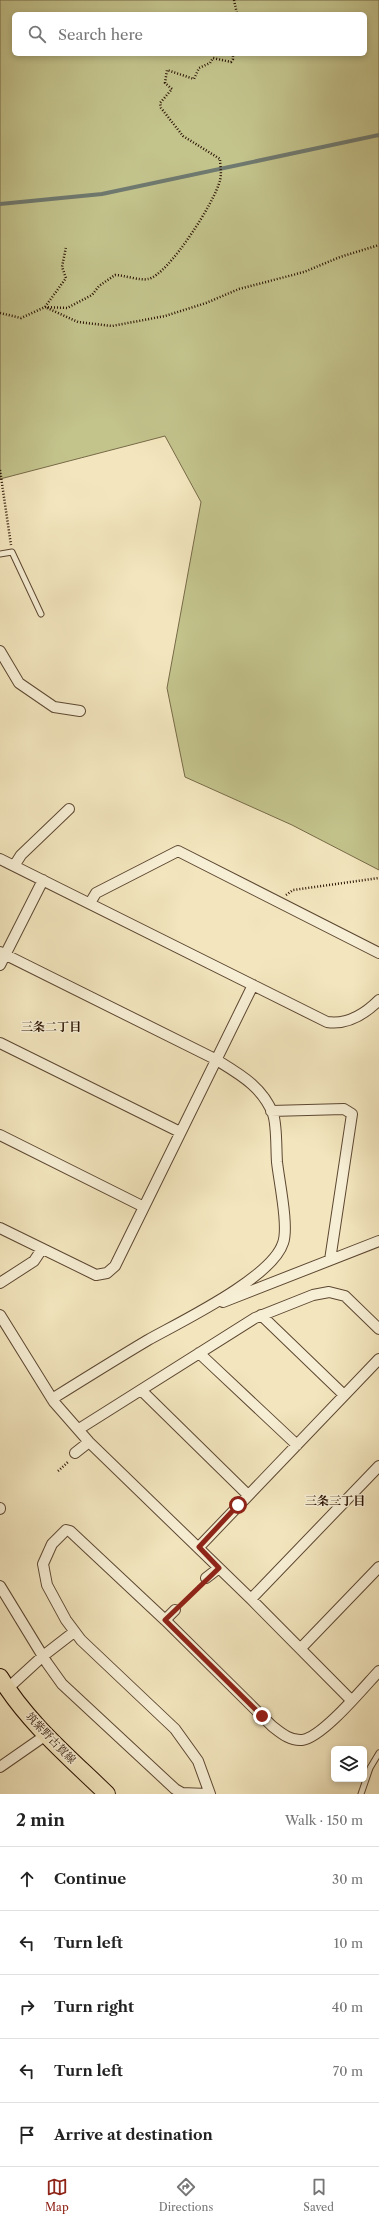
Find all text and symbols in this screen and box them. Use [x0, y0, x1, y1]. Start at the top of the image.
search box [12, 12, 367, 56]
icon: search [26, 23, 48, 45]
text: Search here [58, 25, 143, 44]
district label: 三条二丁目 [21, 1019, 81, 1034]
district label: 三条三丁目 [305, 1493, 365, 1508]
route start [229, 1496, 247, 1514]
route end [253, 1707, 271, 1725]
street label: 筑紫野古賀線 [23, 1709, 79, 1767]
map controls [331, 1746, 367, 1782]
button: layers [331, 1746, 367, 1782]
text: 2 min [16, 1810, 65, 1830]
text: Walk · 150 m [285, 1812, 363, 1828]
icon: ahead [16, 1868, 38, 1890]
text: Continue [54, 1869, 126, 1888]
text: 30 m [332, 1871, 363, 1887]
icon: left [16, 1932, 38, 1954]
text: Turn left [54, 1933, 123, 1952]
text: 10 m [334, 1935, 363, 1951]
icon: right [16, 1996, 38, 2018]
text: Turn right [54, 1997, 134, 2016]
text: 40 m [332, 1999, 363, 2015]
icon: left [16, 2060, 38, 2082]
text: Turn left [54, 2061, 123, 2080]
text: 70 m [333, 2063, 363, 2079]
icon: arrive [16, 2124, 38, 2146]
text: Arrive at destination [54, 2125, 213, 2144]
tab: Map [45, 2176, 69, 2214]
tab: Directions [159, 2176, 213, 2214]
tab: Saved [303, 2176, 334, 2214]

